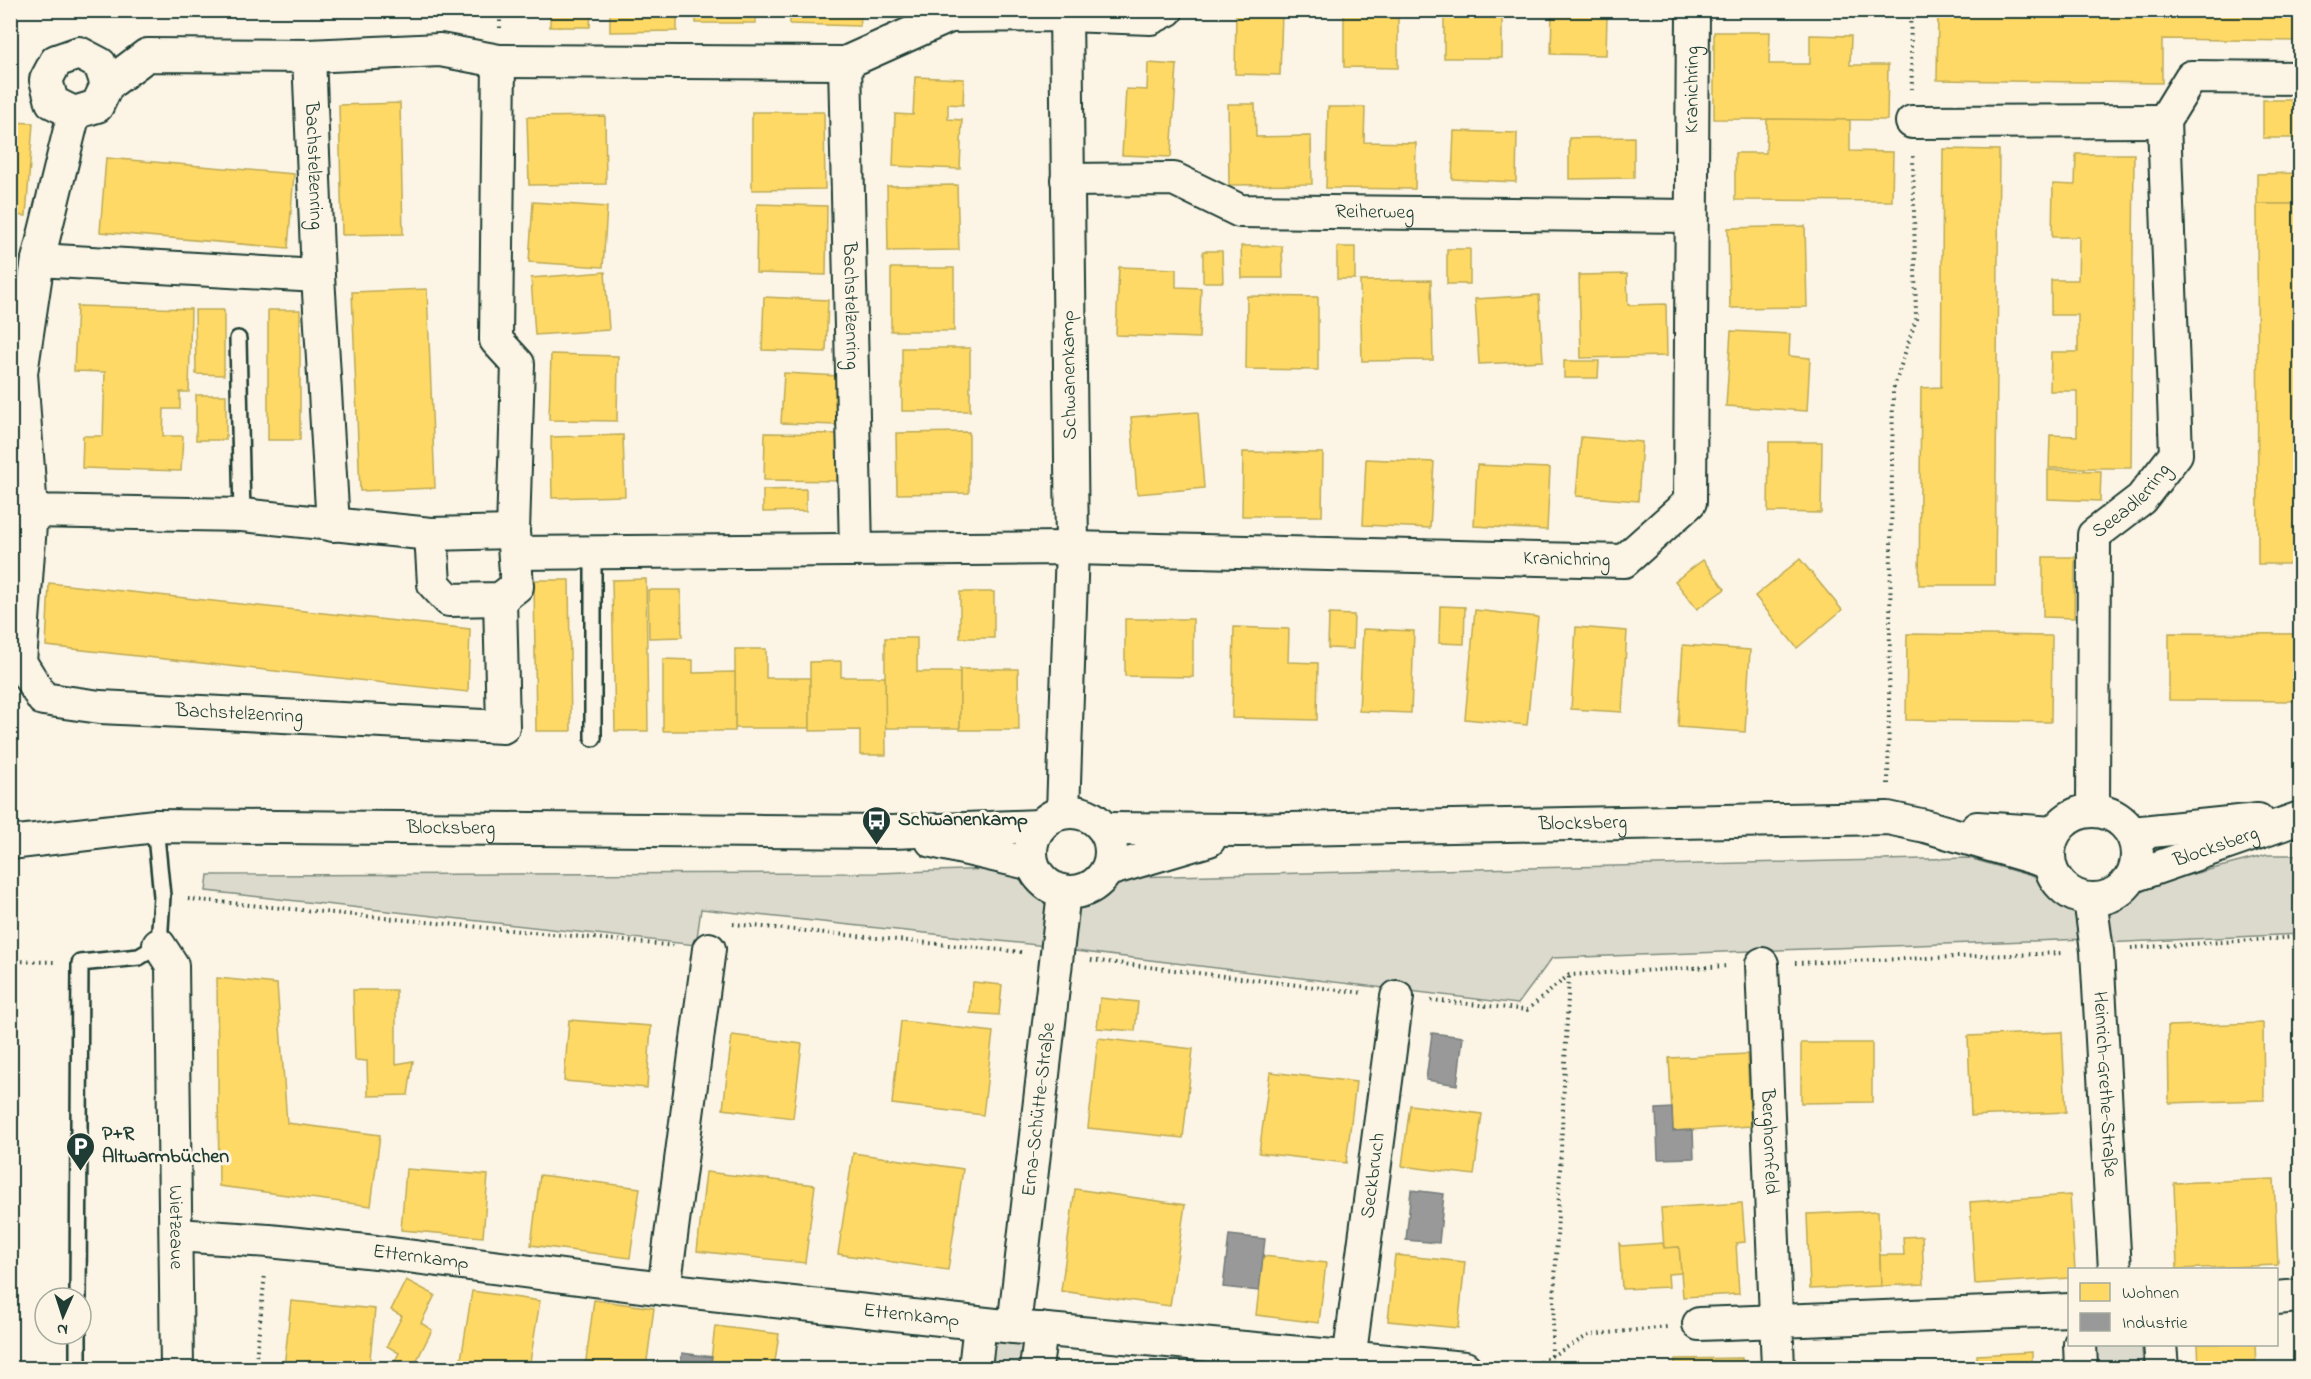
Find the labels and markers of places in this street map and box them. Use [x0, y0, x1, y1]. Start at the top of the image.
bus stop icon: Schwanenkamp [861, 804, 893, 846]
place label: Schwanenkamp [898, 806, 1028, 835]
place label: P+R Altwarmbüchen [102, 1120, 229, 1172]
parking icon: P+R Altwarmbüchen [65, 1130, 97, 1172]

